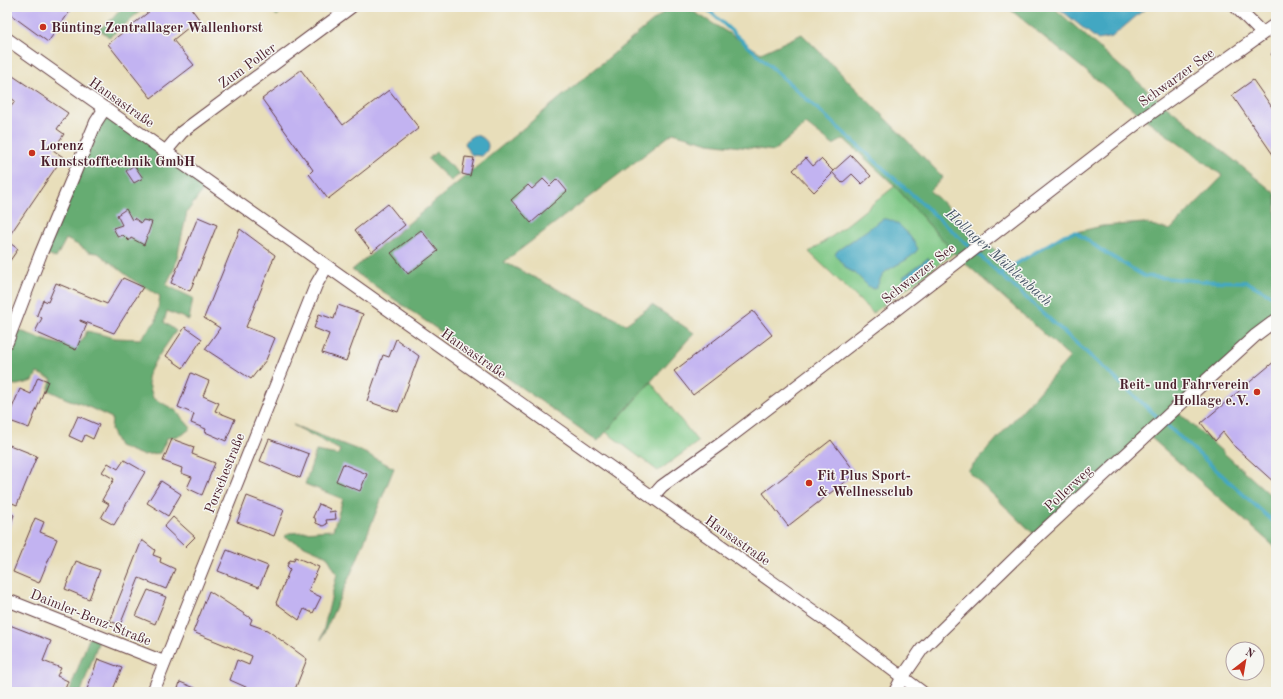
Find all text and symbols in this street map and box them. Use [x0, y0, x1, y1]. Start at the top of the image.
place label: Bünting Zentrallager Wallenhorst [51, 21, 263, 35]
marker: Bünting Zentrallager Wallenhorst [38, 22, 48, 32]
street label: Zum Poller [216, 40, 279, 91]
street label: Schwarzer See [1136, 46, 1217, 110]
street label: Hansastraße [86, 75, 157, 130]
place label: Lorenz Kunststofftechnik GmbH [40, 139, 195, 169]
marker: Lorenz Kunststofftechnik GmbH [27, 148, 37, 158]
water label: Hollager Mühlenbach [941, 206, 1054, 310]
street label: Schwarzer See [879, 241, 958, 307]
street label: Hansastraße [438, 326, 509, 381]
place label: Reit- und Fahrverein Hollage e.V. [1119, 378, 1249, 408]
marker: Reit- und Fahrverein Hollage e.V. [1252, 387, 1262, 397]
street label: Porschestraße [202, 431, 247, 515]
street label: Pollerweg [1042, 463, 1096, 514]
place label: Fit Plus Sport- & Wellnessclub [817, 469, 913, 499]
marker: Fit Plus Sport- & Wellnessclub [804, 478, 814, 488]
street label: Hansastraße [702, 513, 773, 568]
street label: Daimler-Benz-Straße [28, 587, 153, 649]
north arrow [1225, 641, 1265, 681]
text: N [1243, 647, 1256, 661]

